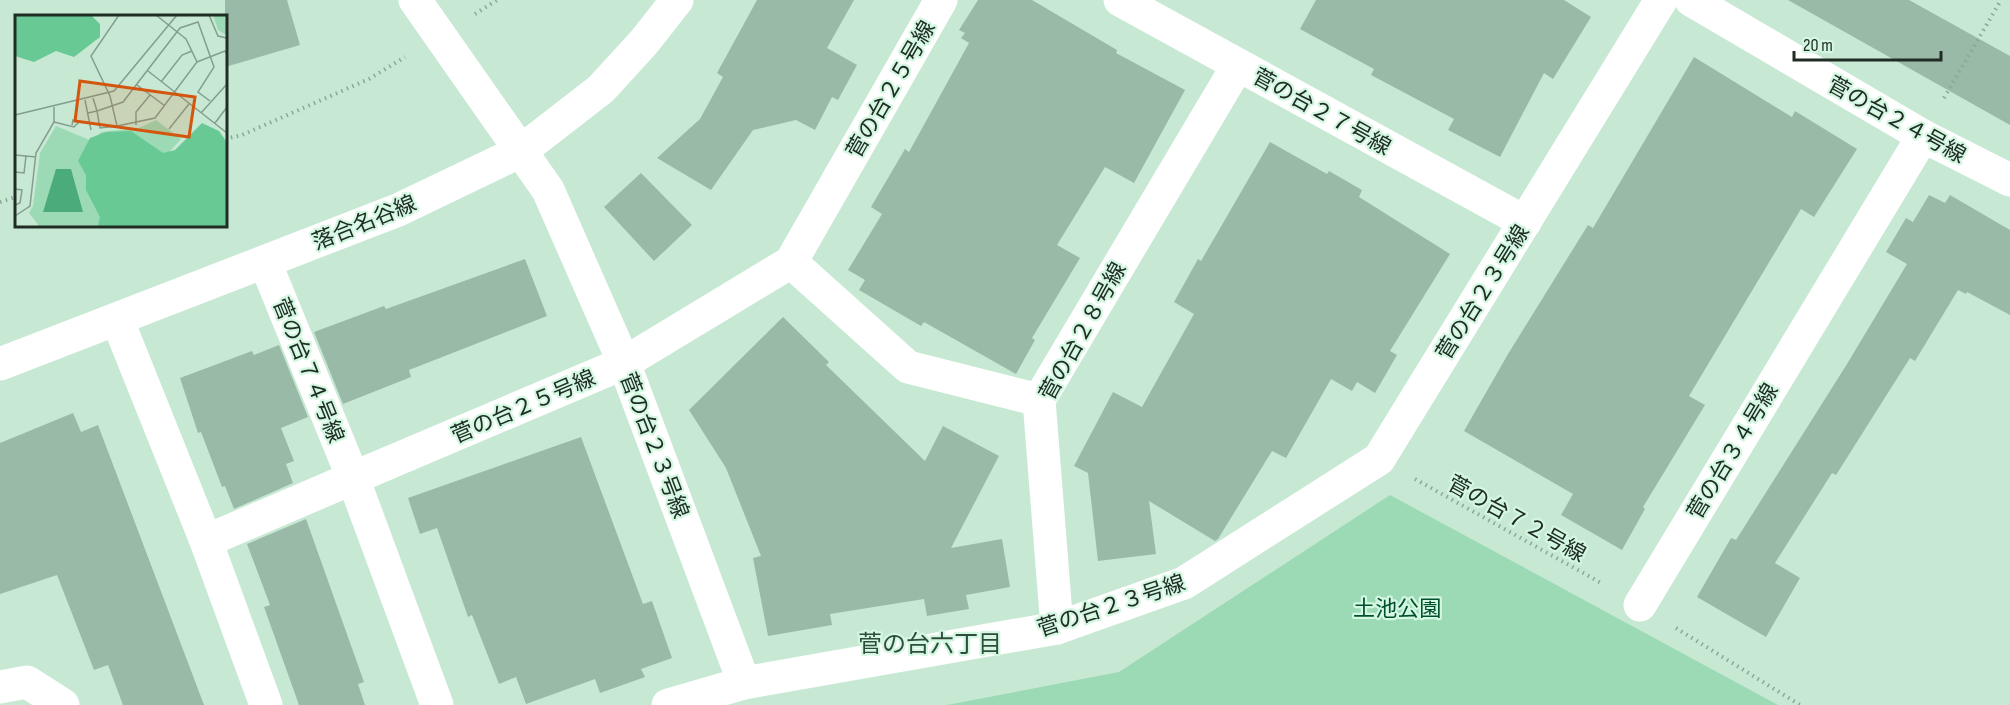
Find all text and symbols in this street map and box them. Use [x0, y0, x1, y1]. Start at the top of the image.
inset map [15, 15, 226, 226]
street label: 菅の台２５号線 [841, 16, 941, 163]
scale bar [1794, 24, 1941, 62]
text: 20 m [1803, 35, 1833, 56]
street label: 菅の台２７号線 [1247, 63, 1395, 161]
street label: 菅の台２４号線 [1822, 71, 1970, 169]
street label: 落合名谷線 [309, 190, 421, 257]
street label: 菅の台２３号線 [1431, 220, 1536, 365]
street label: 菅の台２８号線 [1034, 258, 1132, 406]
street label: 菅の台７４号線 [266, 294, 349, 447]
street label: 菅の台２５号線 [447, 365, 600, 450]
street label: 菅の台２３号線 [613, 369, 694, 522]
street label: 菅の台３４号線 [1682, 379, 1785, 525]
street label: 菅の台７２号線 [1442, 470, 1590, 568]
street label: 菅の台２３号線 [1034, 570, 1189, 643]
park label: 土池公園 [1353, 596, 1441, 623]
district label: 菅の台六丁目 [858, 630, 1002, 659]

